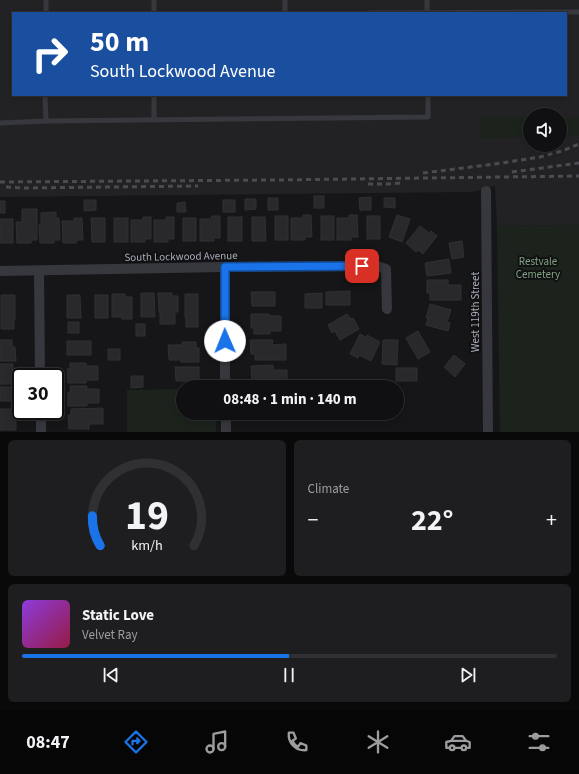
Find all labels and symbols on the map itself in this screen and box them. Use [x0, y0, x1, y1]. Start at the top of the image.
street label: South Lockwood Avenue [124, 248, 238, 265]
pin [345, 249, 379, 283]
park label: Restvale Cemetery [516, 254, 560, 282]
street label: West 119th Street [468, 272, 483, 352]
position arrow [204, 320, 246, 362]
speed limit sign: 30 [12, 368, 64, 420]

